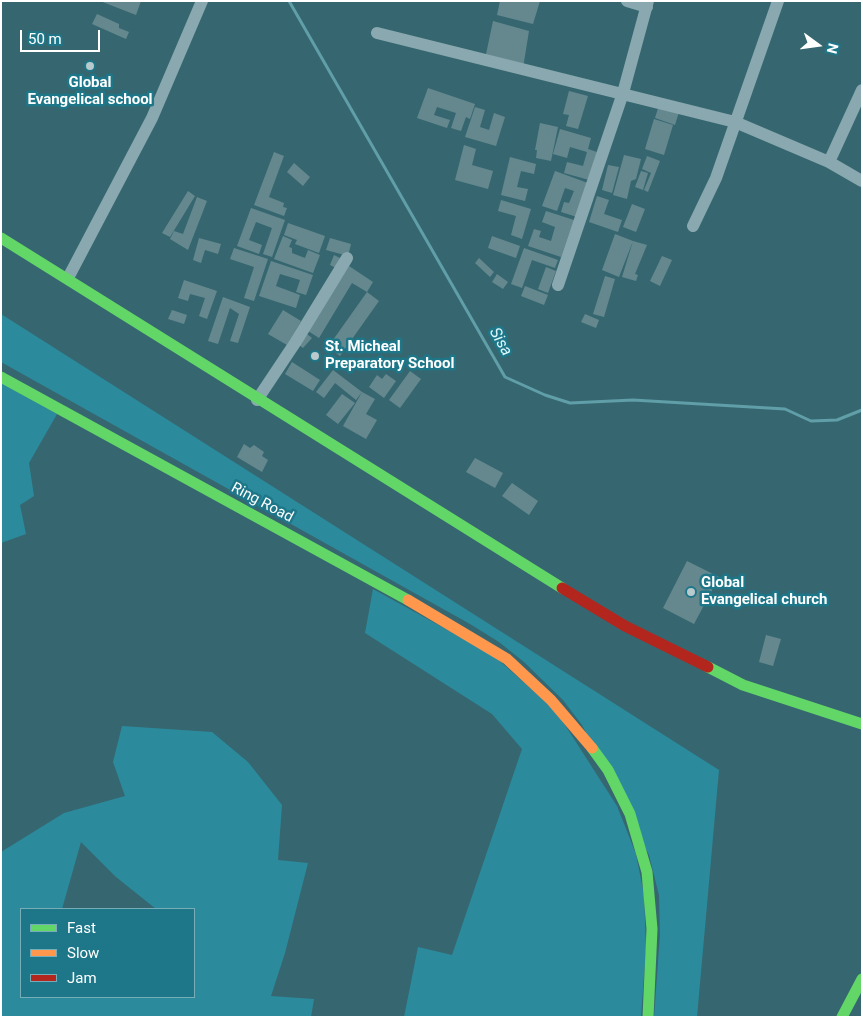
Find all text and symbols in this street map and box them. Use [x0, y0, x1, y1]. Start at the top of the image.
scale bar [22, 20, 102, 52]
north arrow [793, 20, 843, 70]
text: 50 m [28, 30, 62, 48]
text: N [824, 42, 842, 55]
marker: Global Evangelical school [84, 60, 96, 72]
place label: Global Evangelical school [27, 74, 153, 109]
water label: Sisa [484, 324, 516, 360]
place label: St. Micheal Preparatory School [325, 338, 454, 373]
marker: St. Micheal Preparatory School [309, 350, 321, 362]
street label: Ring Road [228, 479, 296, 527]
place label: Global Evangelical church [701, 574, 828, 609]
marker: Global Evangelical church [685, 586, 697, 598]
legend [20, 908, 195, 998]
text: Fast [67, 919, 96, 937]
text: Slow [67, 944, 99, 962]
text: Jam [67, 969, 97, 987]

